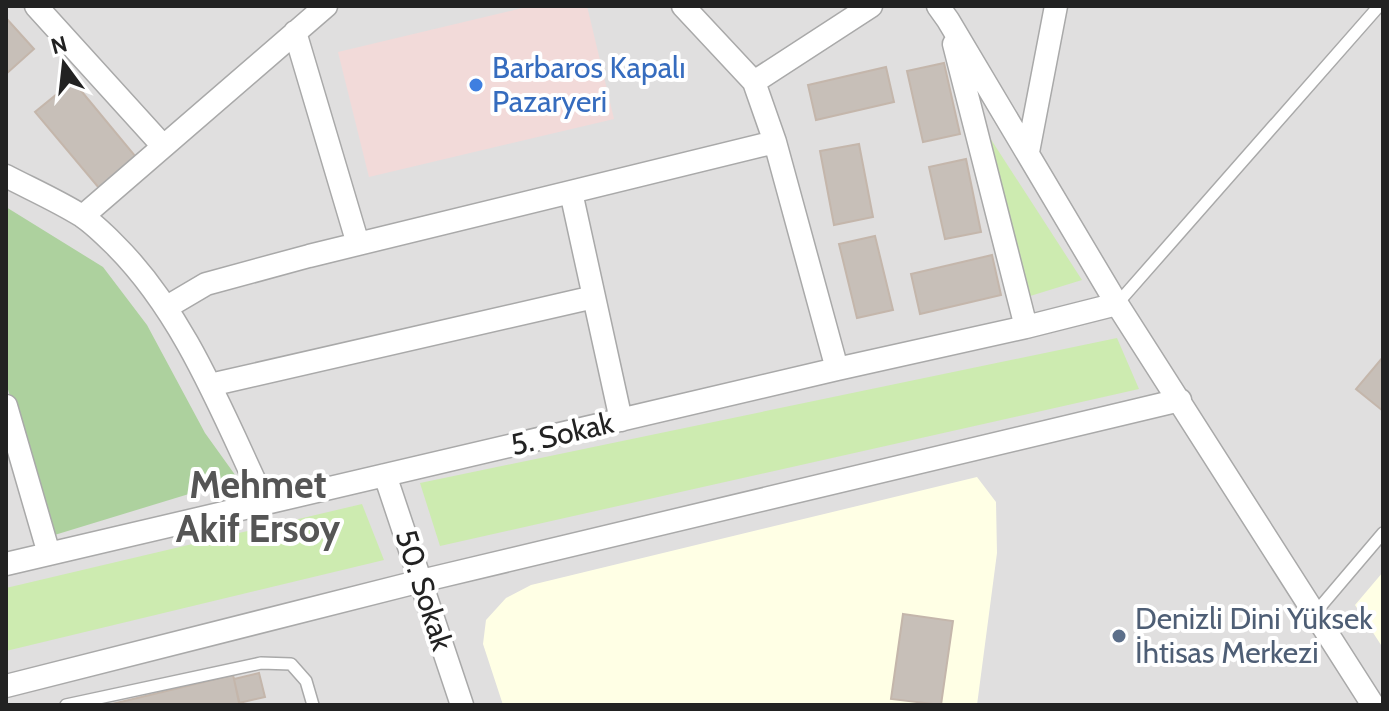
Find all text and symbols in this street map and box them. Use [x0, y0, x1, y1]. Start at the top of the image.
north arrow [24, 24, 104, 104]
text: N [48, 30, 70, 60]
place label: Barbaros Kapalı Pazaryeri [492, 49, 686, 120]
marker: Barbaros Kapalı Pazaryeri [467, 76, 485, 94]
street label: 5. Sokak [507, 404, 617, 463]
district label: Mehmet Akif Ersoy [176, 461, 341, 552]
street label: 50. Sokak [388, 525, 462, 655]
place label: Denizli Dini Yüksek İhtisas Merkezi [1135, 600, 1373, 671]
marker: Denizli Dini Yüksek İhtisas Merkezi [1110, 627, 1128, 645]

